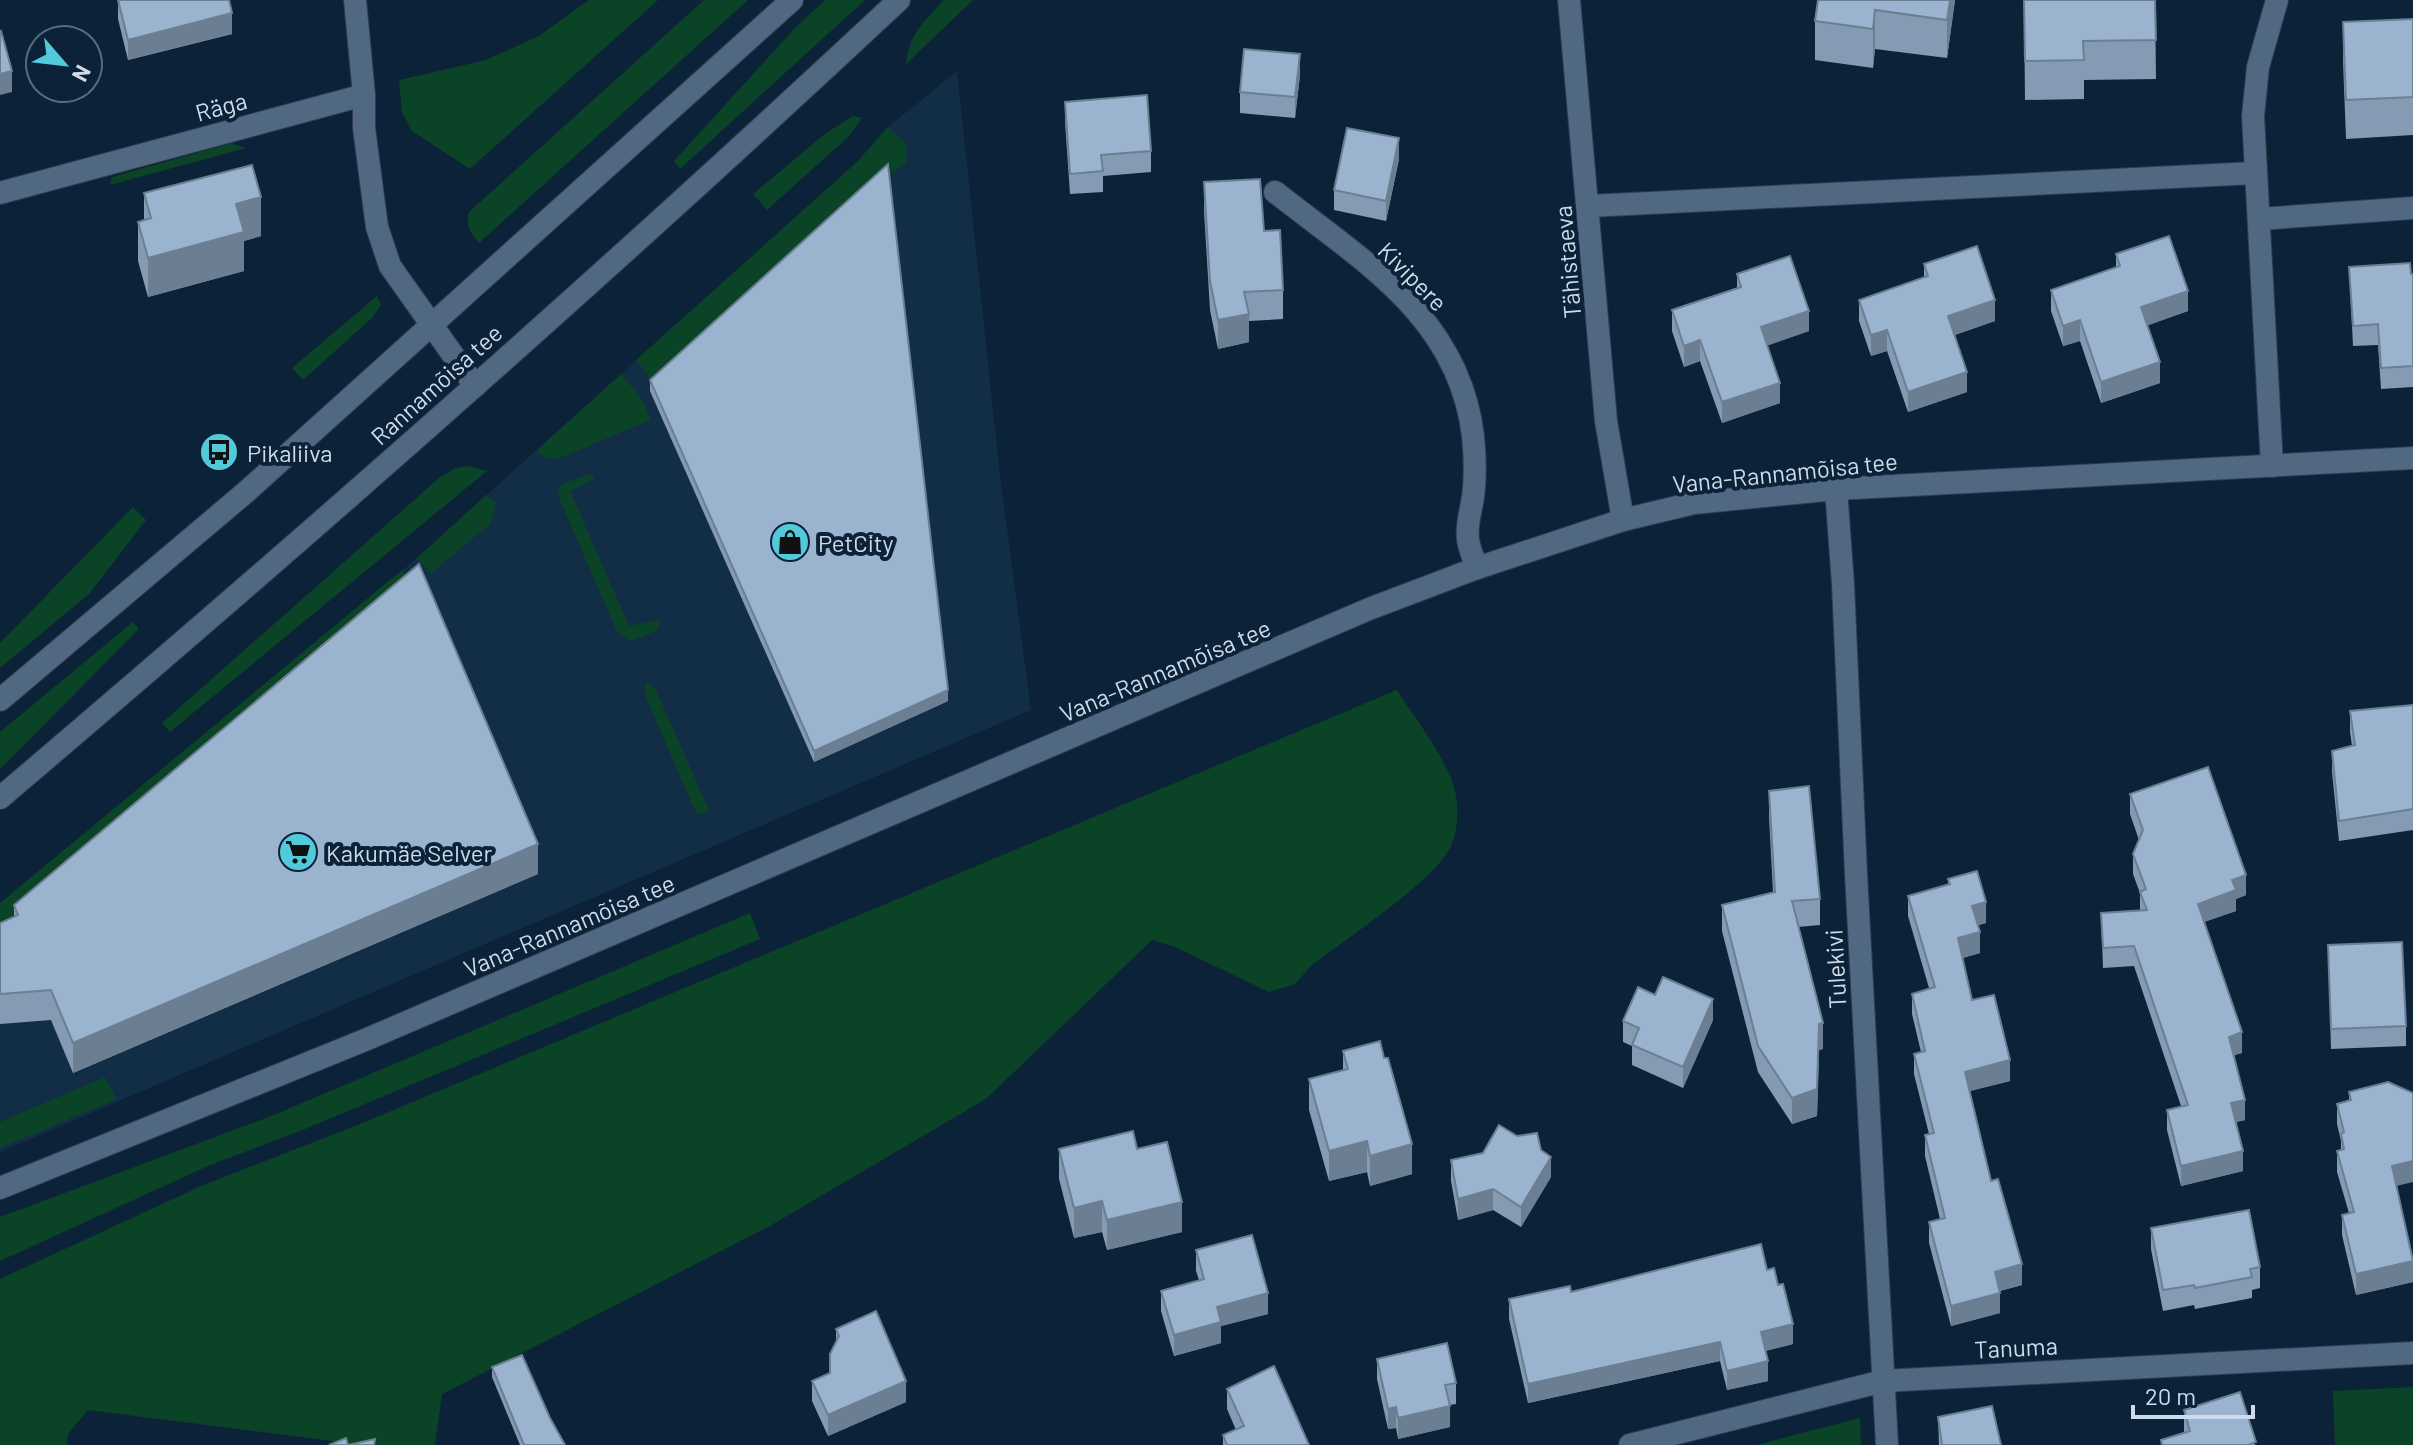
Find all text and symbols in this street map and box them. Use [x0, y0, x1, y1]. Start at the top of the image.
north arrow [24, 24, 104, 104]
text: N [68, 61, 97, 86]
street label: Räga [192, 85, 250, 127]
street label: Tähistaeva [1548, 204, 1586, 320]
street label: Kivipere [1372, 235, 1454, 317]
street label: Rannamõisa tee [364, 318, 508, 450]
bus stop icon: Pikaliiva [198, 431, 240, 473]
place label: Pikaliiva [247, 438, 333, 467]
street label: Vana-Rannamõisa tee [1671, 446, 1899, 498]
shop icon: PetCity [769, 521, 811, 563]
place label: PetCity [818, 528, 894, 557]
street label: Vana-Rannamõisa tee [1055, 612, 1275, 728]
supermarket icon: Kakumäe Selver [277, 831, 319, 873]
place label: Kakumäe Selver [326, 838, 492, 867]
street label: Vana-Rannamõisa tee [459, 867, 679, 983]
street label: Tulekivi [1818, 929, 1852, 1009]
street label: Tanuma [1974, 1330, 2058, 1364]
scale bar [2133, 1369, 2253, 1419]
text: 20 m [2145, 1381, 2196, 1410]

